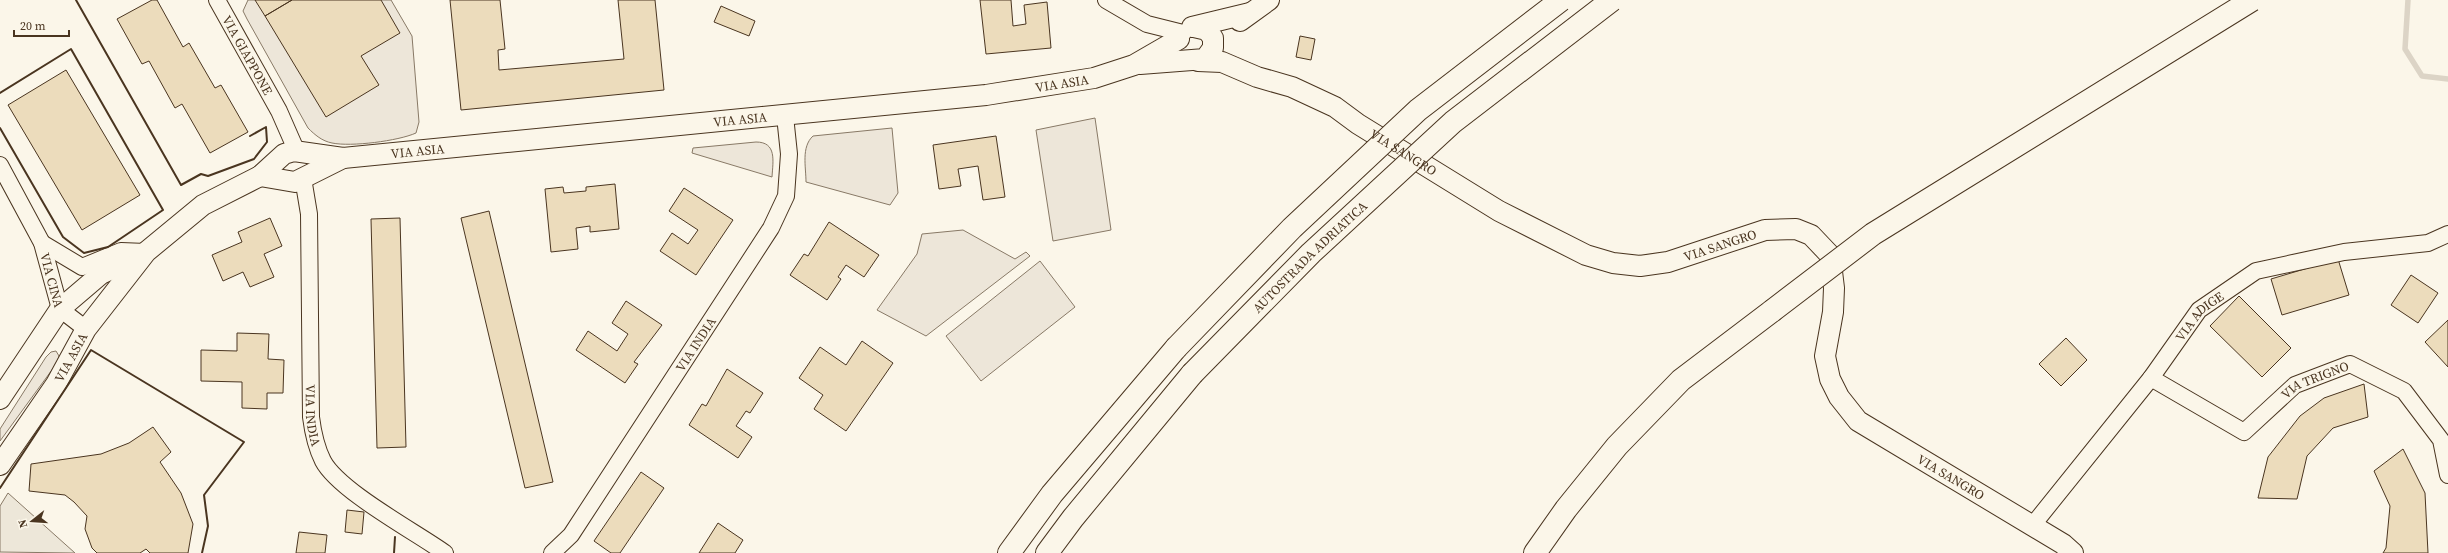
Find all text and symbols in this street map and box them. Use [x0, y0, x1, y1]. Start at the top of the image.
scale bar [14, 12, 69, 38]
street label: VIA GIAPPONE [218, 12, 276, 98]
text: 20 m [20, 18, 46, 34]
street label: VIA ASIA [1034, 71, 1090, 96]
street label: VIA ASIA [712, 108, 768, 131]
street label: VIA SANGRO [1367, 125, 1440, 180]
street label: VIA ASIA [390, 140, 446, 162]
street label: AUTOSTRADA ADRIATICA [1249, 197, 1371, 317]
street label: VIA SANGRO [1682, 225, 1759, 265]
street label: VIA CINA [36, 251, 67, 310]
street label: VIA ADIGE [2172, 288, 2227, 345]
street label: VIA INDIA [672, 314, 720, 375]
street label: VIA ASIA [51, 329, 92, 385]
street label: VIA TRIGNO [2277, 357, 2351, 403]
street label: VIA INDIA [302, 384, 325, 449]
street label: VIA SANGRO [1914, 451, 1988, 504]
north arrow [12, 501, 52, 541]
text: N [15, 518, 31, 530]

